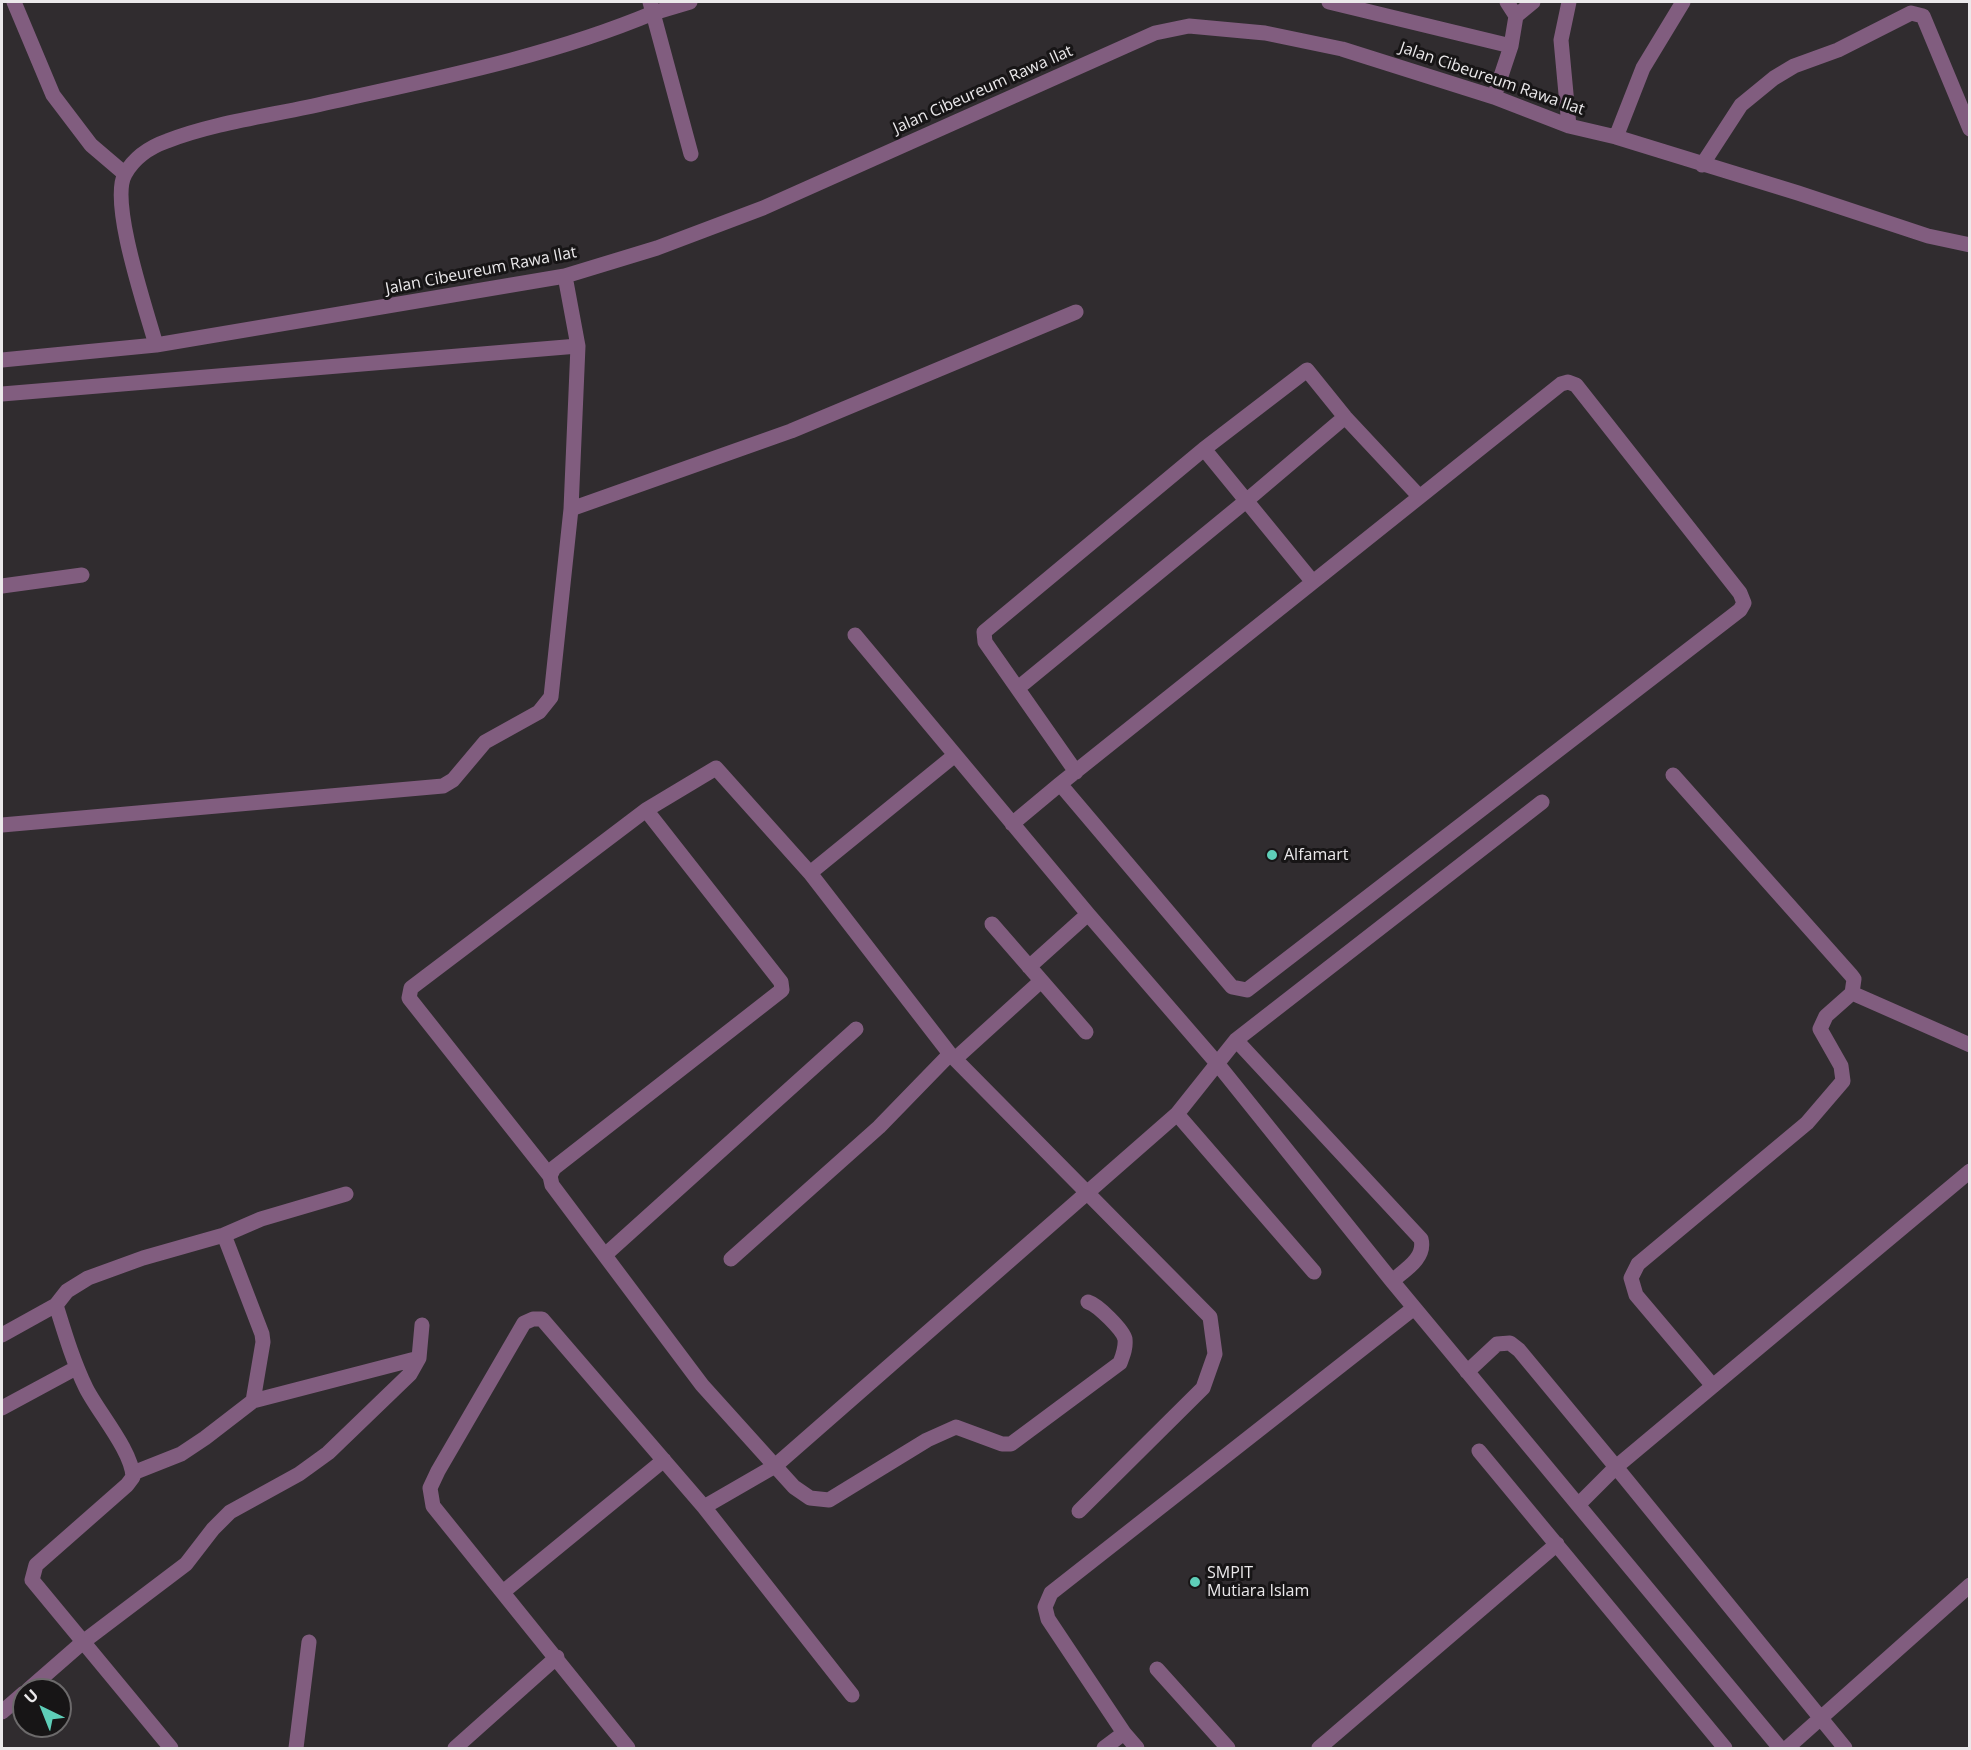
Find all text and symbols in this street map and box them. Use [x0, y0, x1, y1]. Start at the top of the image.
street label: Jalan Cibeureum Rawa Ilat [1397, 38, 1587, 120]
street label: Jalan Cibeureum Rawa Ilat [890, 42, 1076, 138]
street label: Jalan Cibeureum Rawa Ilat [384, 243, 578, 299]
place label: Alfamart [1284, 845, 1348, 865]
marker: Alfamart [1265, 848, 1279, 862]
place label: SMPIT Mutiara Islam [1207, 1563, 1309, 1601]
marker: SMPIT Mutiara Islam [1188, 1575, 1202, 1589]
north arrow [12, 1678, 72, 1738]
text: U [19, 1684, 43, 1708]

